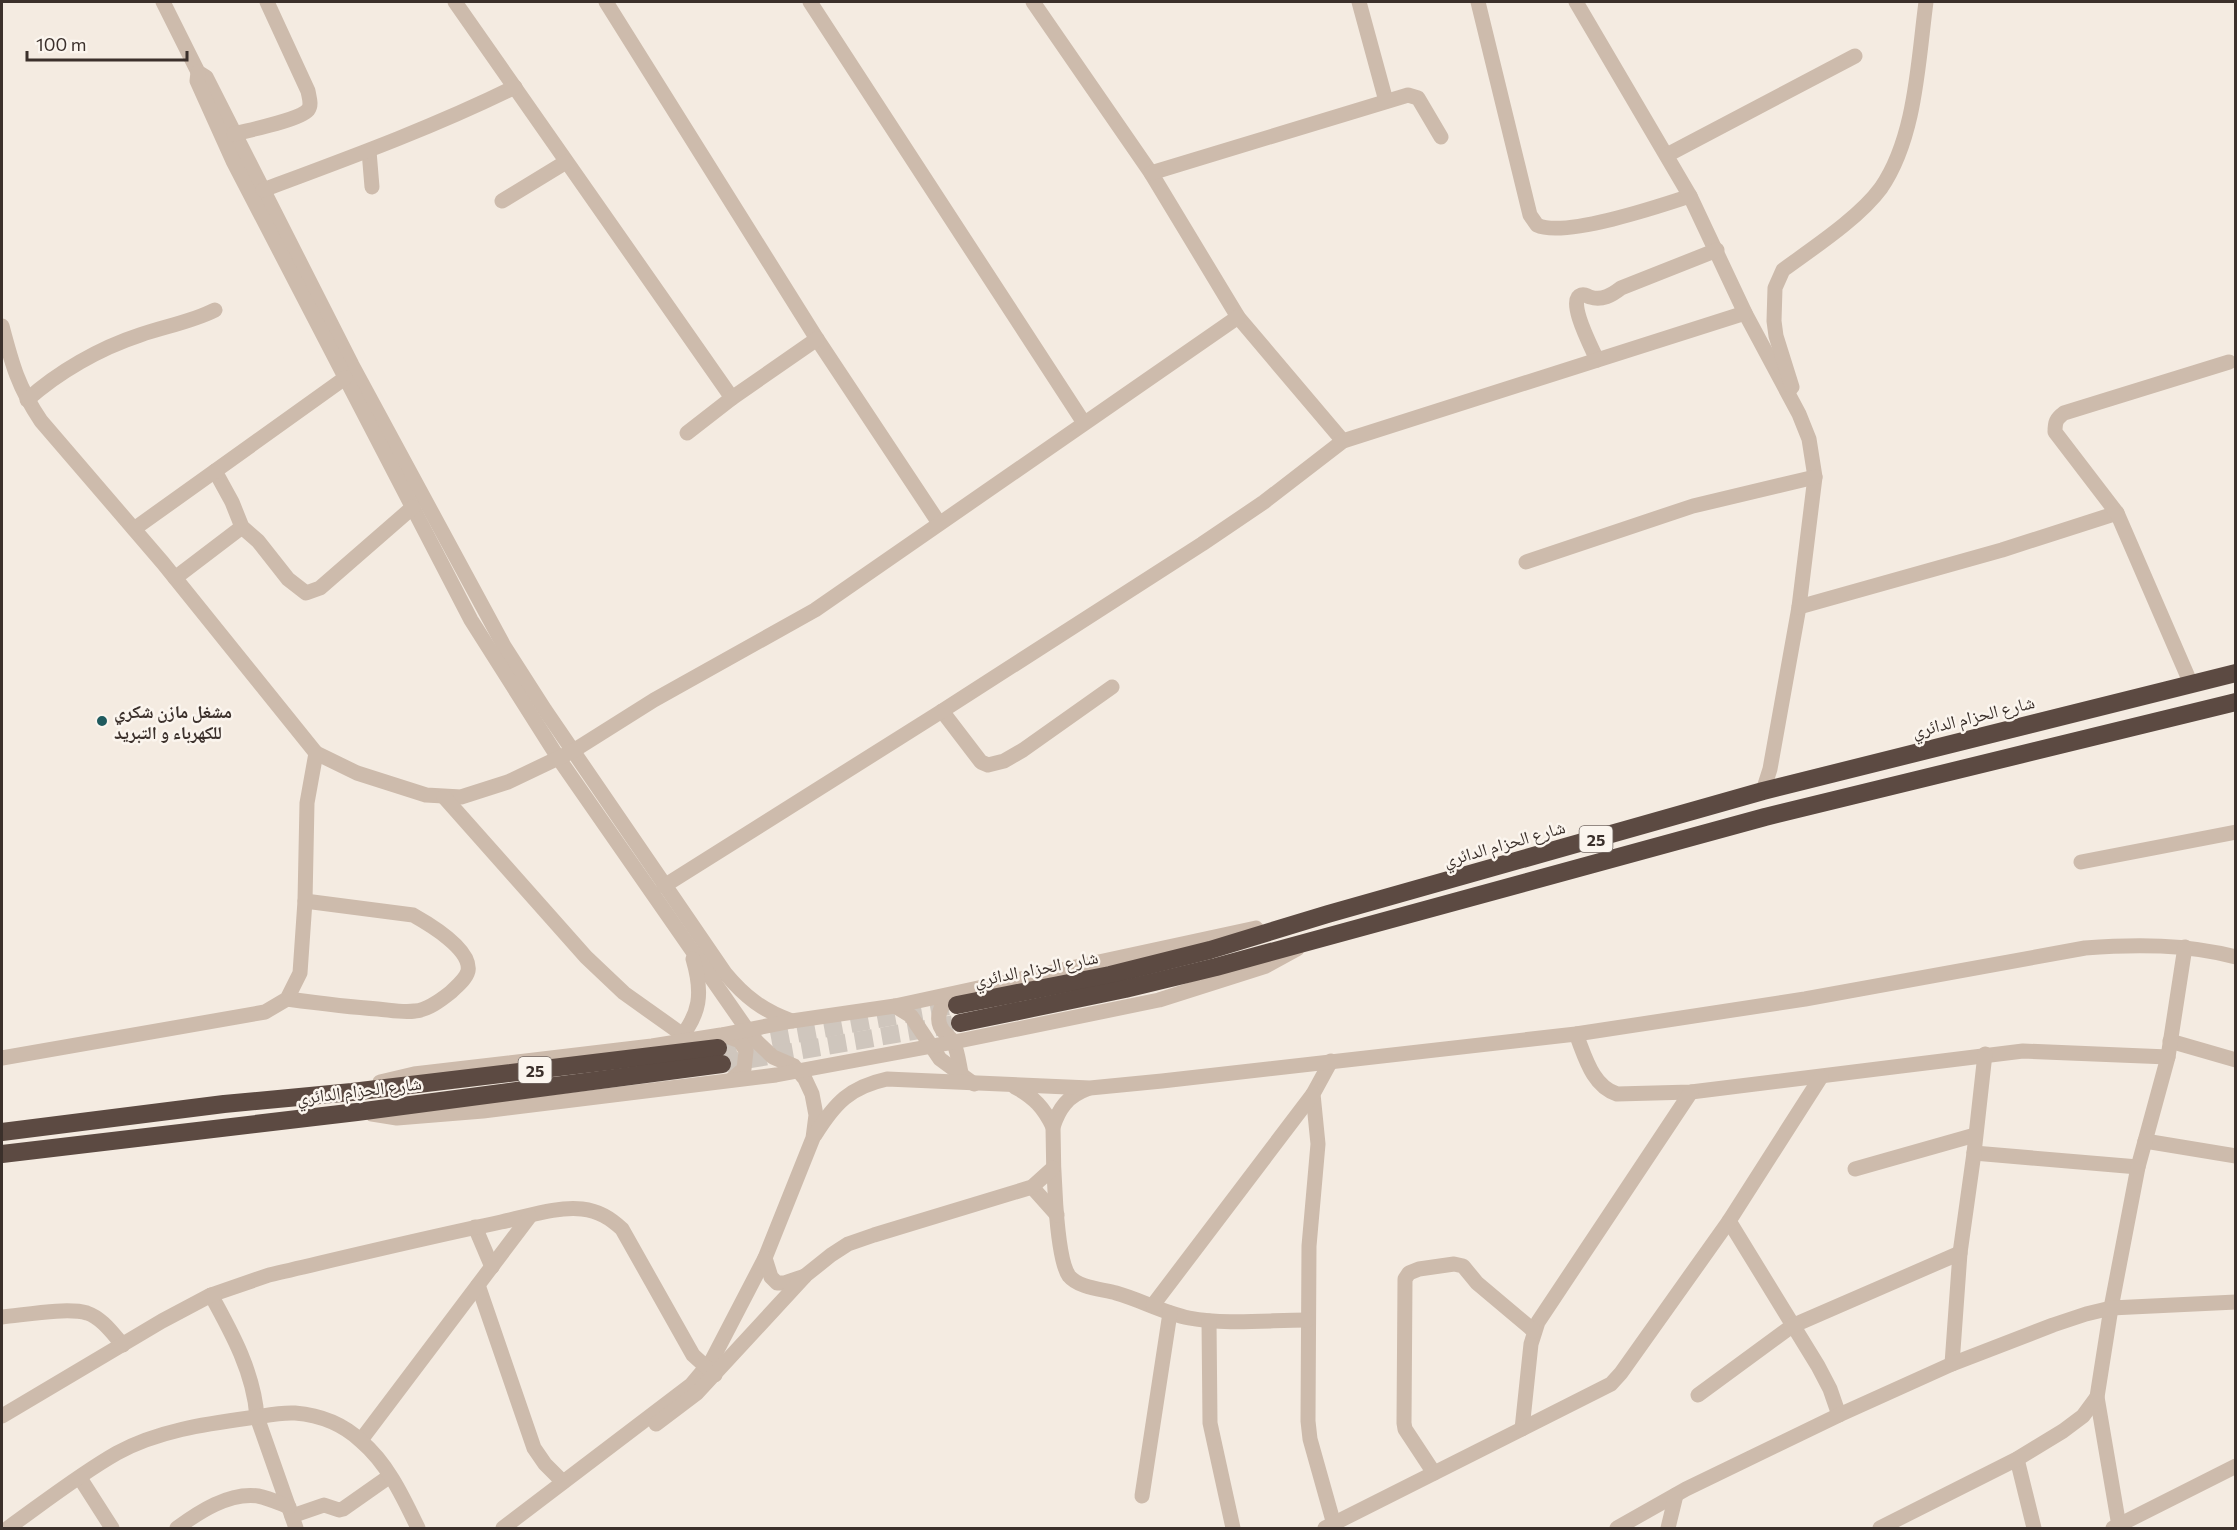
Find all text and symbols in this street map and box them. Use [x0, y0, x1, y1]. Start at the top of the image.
scale bar [27, 24, 188, 62]
text: 100 m [36, 33, 86, 55]
street label: شارع الحزام الدائري [1909, 690, 2038, 746]
place label: مشغل مازن شكري للكهرباء و التبريد [114, 700, 232, 744]
marker: مشغل مازن شكري للكهرباء و التبريد [95, 714, 109, 728]
street label: شارع الحزام الدائري [1440, 815, 1569, 875]
road number: 25 [1580, 826, 1612, 852]
street label: شارع الحزام الدائري [972, 945, 1101, 995]
road number: 25 [518, 1057, 552, 1083]
street label: شارع الحزام الدائري [295, 1071, 423, 1113]

